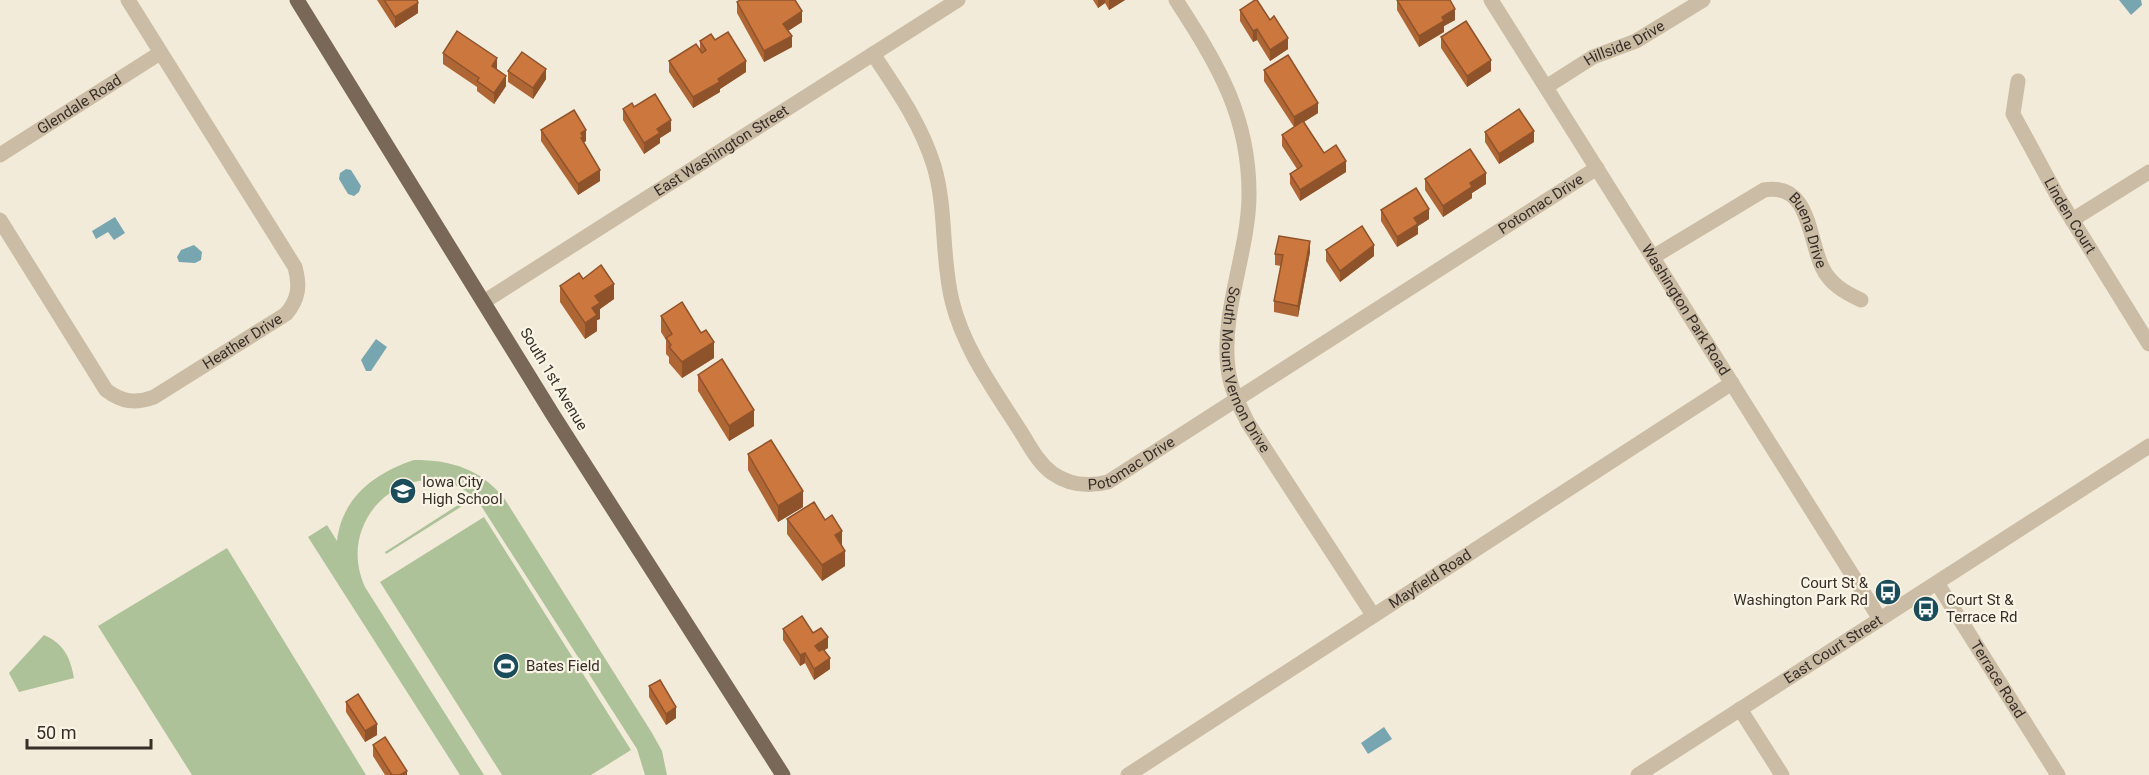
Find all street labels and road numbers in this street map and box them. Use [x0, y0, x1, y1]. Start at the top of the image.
street label: Hillside Drive [1580, 17, 1668, 70]
street label: Glendale Road [34, 71, 125, 138]
street label: East Washington Street [651, 101, 792, 200]
street label: Potomac Drive [1495, 170, 1587, 238]
street label: Linden Court [2040, 175, 2100, 257]
street label: Buena Drive [1785, 188, 1830, 271]
street label: Washington Park Road [1638, 241, 1734, 379]
street label: South Mount Vernon Drive [1218, 285, 1274, 456]
street label: Heather Drive [199, 310, 286, 373]
street label: South 1st Avenue [516, 324, 592, 434]
street label: Potomac Drive [1087, 433, 1178, 494]
street label: Mayfield Road [1385, 546, 1475, 612]
street label: East Court Street [1780, 611, 1886, 688]
street label: Terrace Road [1967, 637, 2029, 722]

